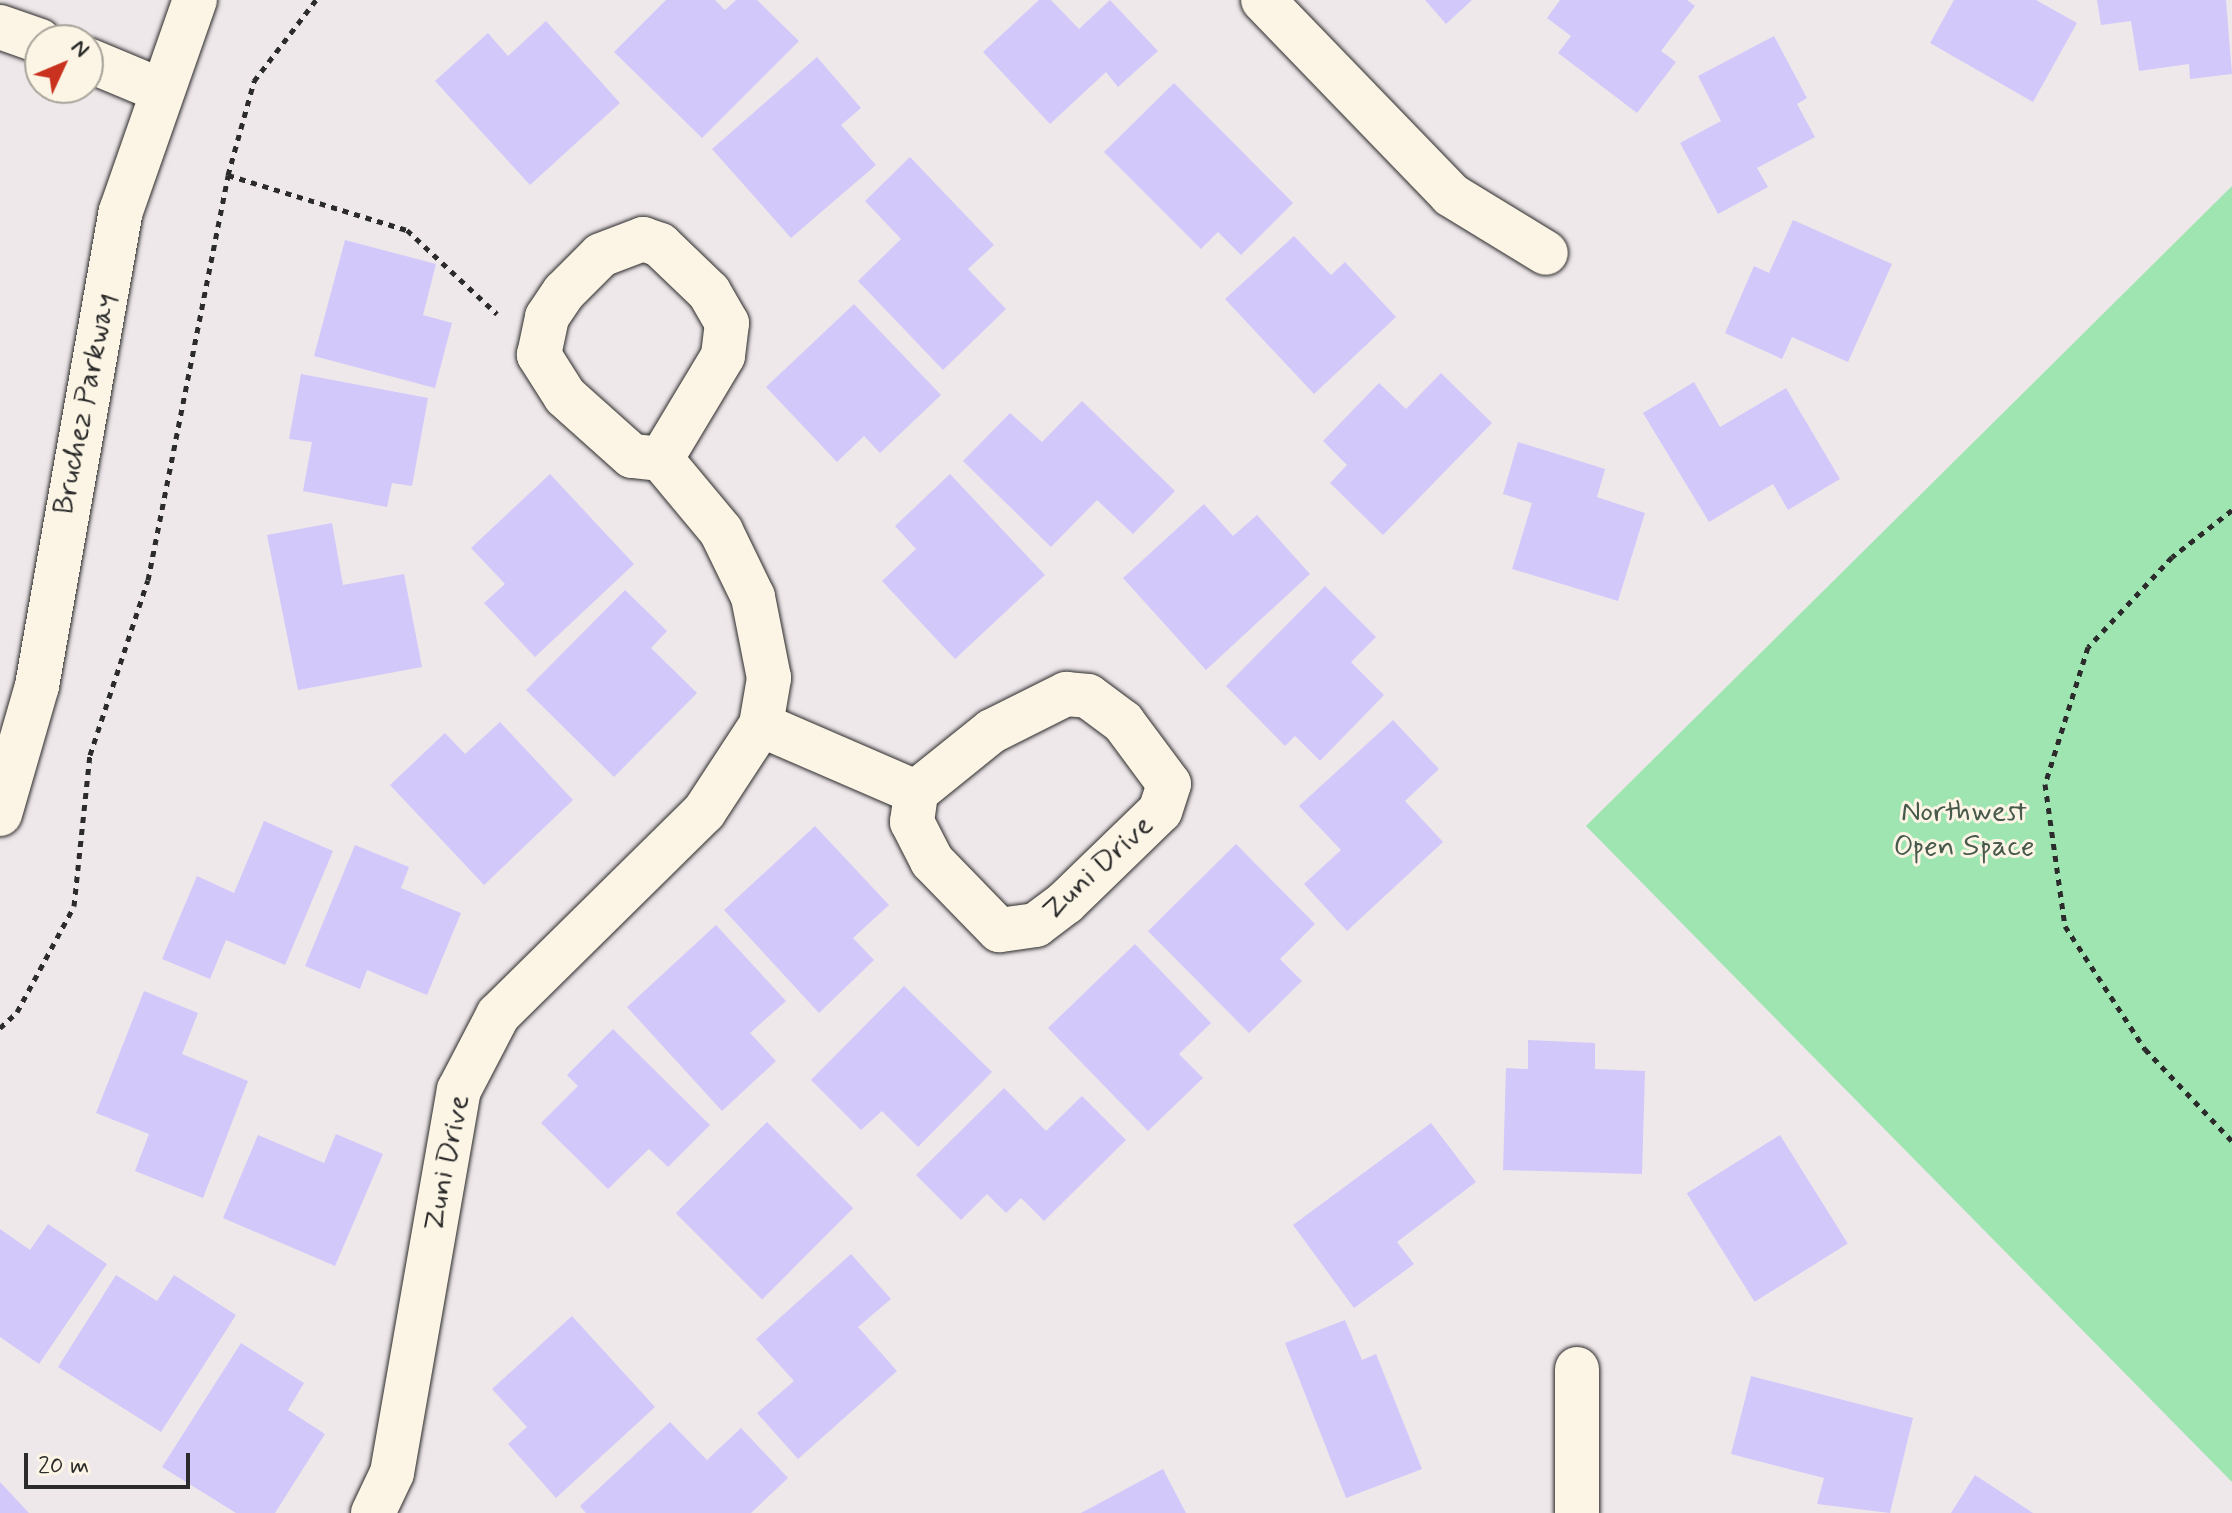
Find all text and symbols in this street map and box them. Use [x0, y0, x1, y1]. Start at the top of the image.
north arrow [24, 24, 104, 104]
text: N [65, 34, 95, 64]
street label: Bruchez Parkway [46, 291, 124, 517]
park label: Northwest Open Space [1894, 794, 2034, 864]
street label: Zuni Drive [1036, 809, 1160, 927]
street label: Zuni Drive [416, 1093, 478, 1233]
scale bar [28, 1437, 194, 1487]
text: 20 m [38, 1451, 89, 1482]

